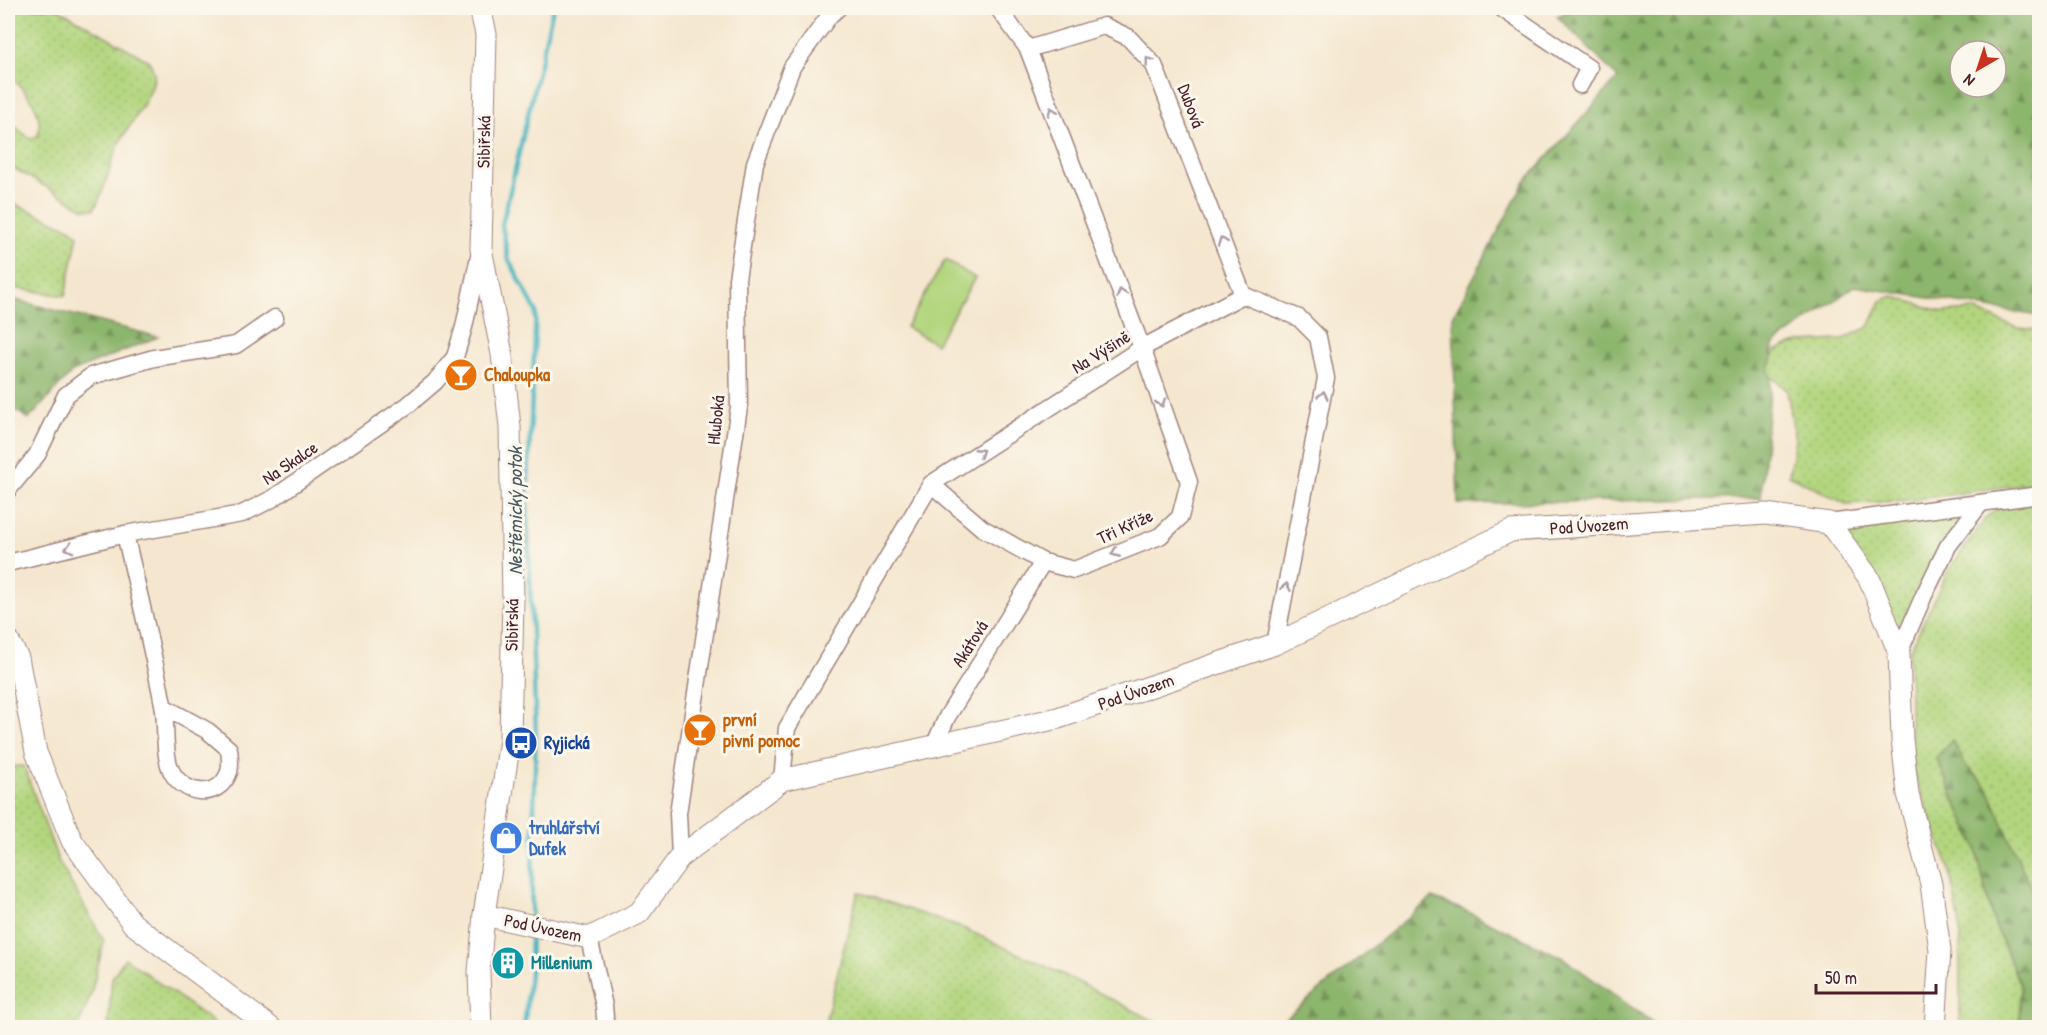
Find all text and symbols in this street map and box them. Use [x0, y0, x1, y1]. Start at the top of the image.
north arrow [1948, 39, 2008, 99]
one-way arrow [1145, 57, 1156, 68]
text: N [1958, 69, 1979, 92]
street label: Dubová [1172, 80, 1211, 131]
one-way arrow [1046, 106, 1059, 117]
street label: Sibiřská [471, 116, 496, 168]
one-way arrow [1217, 236, 1229, 247]
one-way arrow [1116, 289, 1128, 300]
street label: Na Výšině [1067, 324, 1135, 379]
bar icon: Chaloupka [443, 357, 479, 393]
place label: Chaloupka [484, 362, 551, 388]
one-way arrow [1316, 390, 1329, 400]
street label: Hluboká [700, 394, 731, 446]
one-way arrow [1154, 397, 1167, 408]
street label: Na Skalce [257, 435, 323, 490]
water label: Neštěmický potok [501, 445, 529, 575]
one-way arrow [974, 448, 985, 459]
street label: Tři Kříže [1093, 503, 1157, 550]
street label: Pod Úvozem [1549, 510, 1629, 541]
one-way arrow [64, 540, 74, 553]
one-way arrow [1111, 546, 1121, 559]
one-way arrow [1279, 582, 1292, 592]
street label: Sibiřská [499, 599, 524, 651]
street label: Akátová [945, 615, 994, 672]
street label: Pod Úvozem [1095, 667, 1177, 716]
place label: první pivní pomoc [723, 707, 801, 754]
bar icon: první pivní pomoc [682, 712, 718, 748]
bus stop icon: Ryjická [503, 725, 539, 761]
place label: Ryjická [544, 730, 591, 756]
place label: truhlářství Dufek [528, 815, 600, 861]
shop icon: truhlářství Dufek [488, 820, 524, 856]
street label: Pod Úvozem [502, 907, 584, 948]
building icon: Millenium [490, 945, 526, 981]
place label: Millenium [531, 950, 592, 975]
scale bar [1816, 957, 1936, 995]
text: 50 m [1825, 965, 1857, 990]

